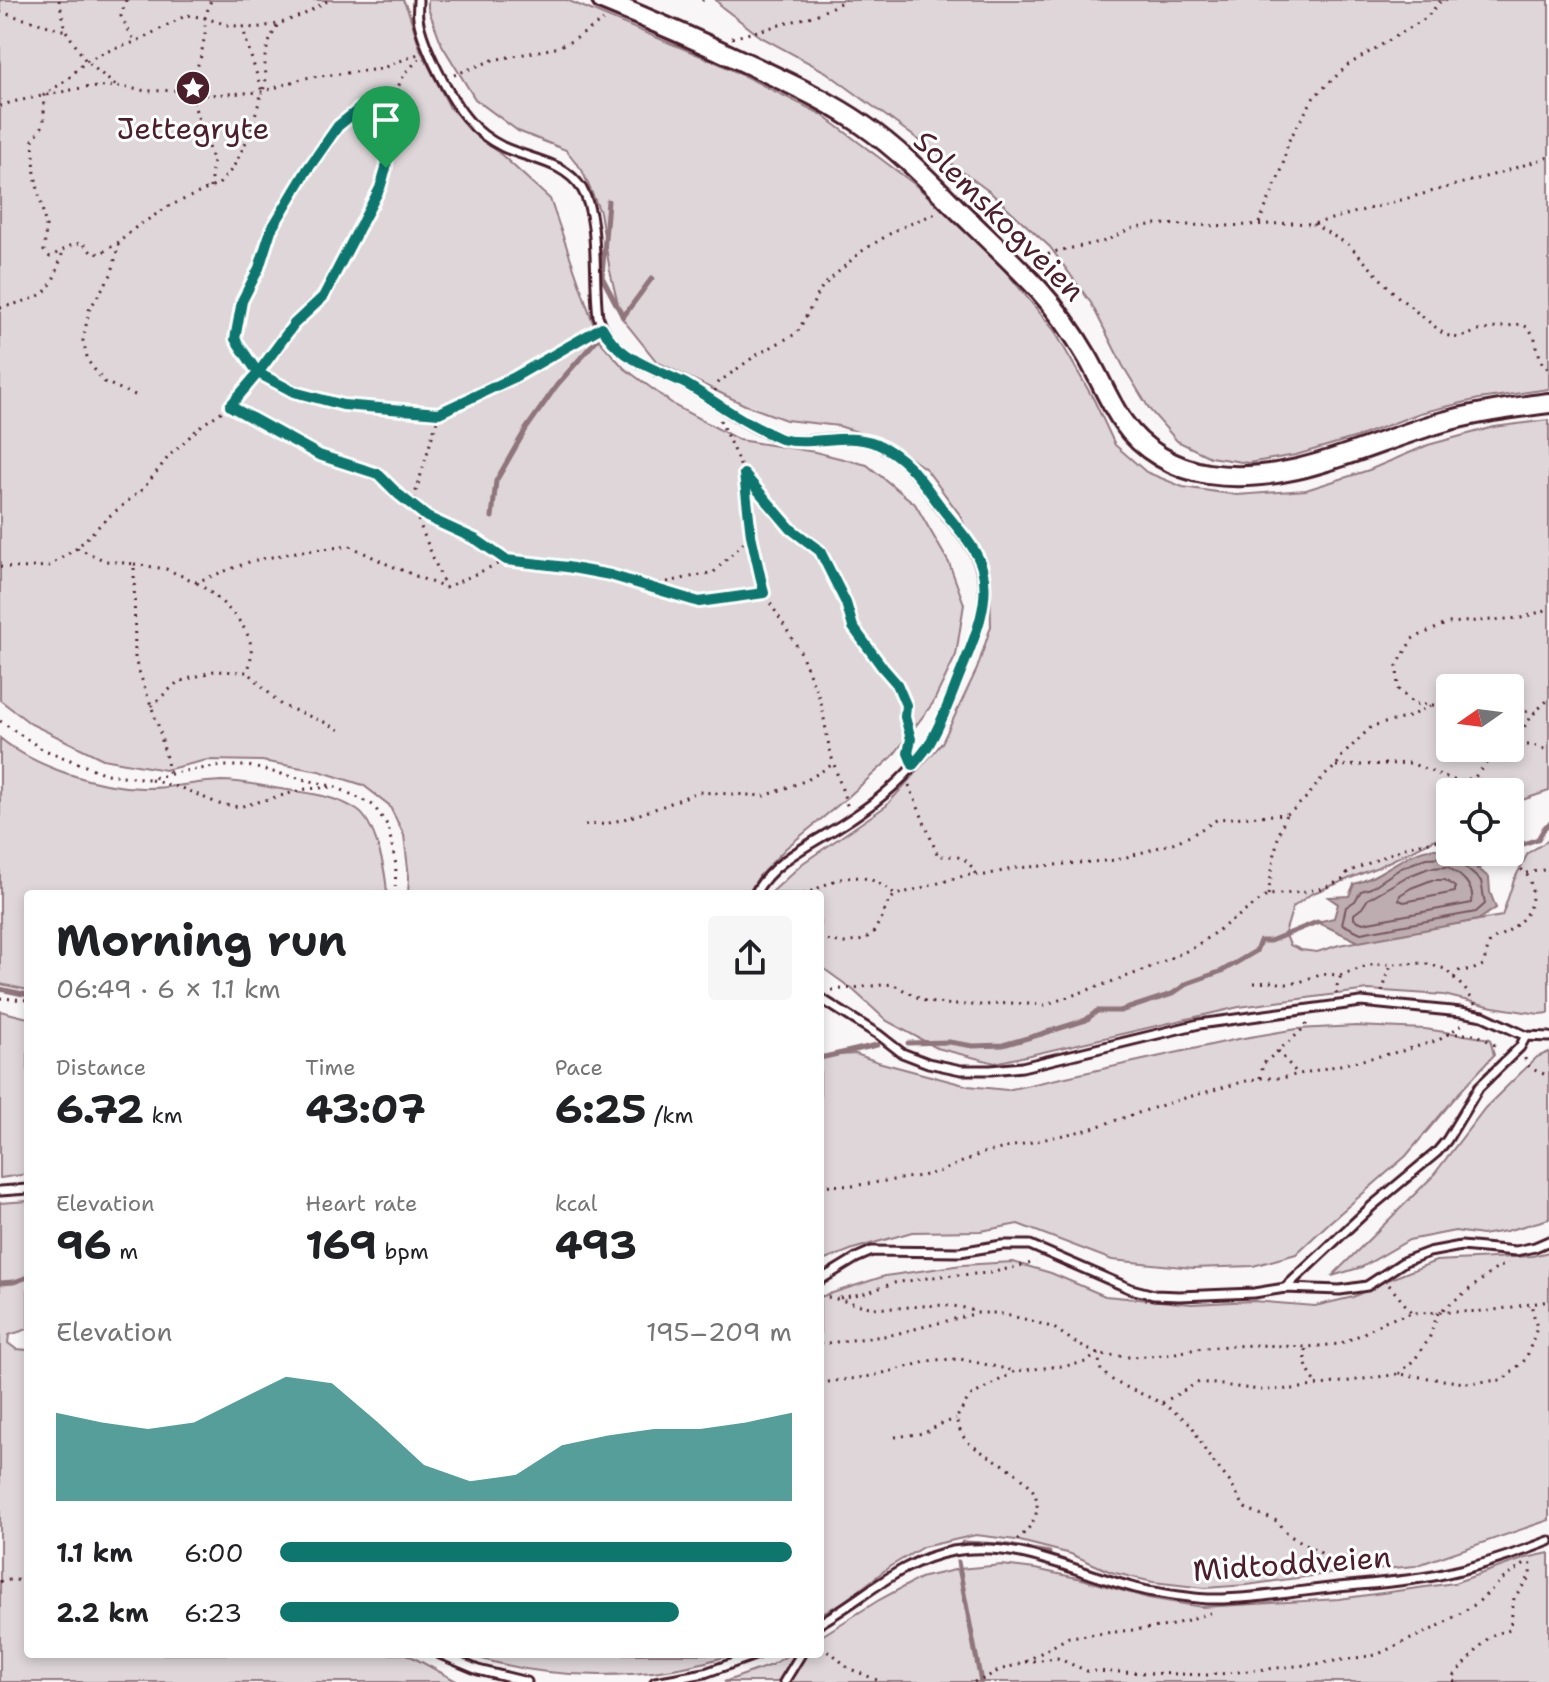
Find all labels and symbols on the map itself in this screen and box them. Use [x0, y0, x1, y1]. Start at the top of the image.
place icon: Jettegryte [174, 69, 212, 107]
pin [352, 86, 420, 168]
place label: Jettegryte [116, 108, 270, 149]
street label: Solemskogveien [905, 121, 1094, 310]
north arrow [1436, 674, 1524, 762]
street label: Midtoddveien [1191, 1536, 1393, 1591]

